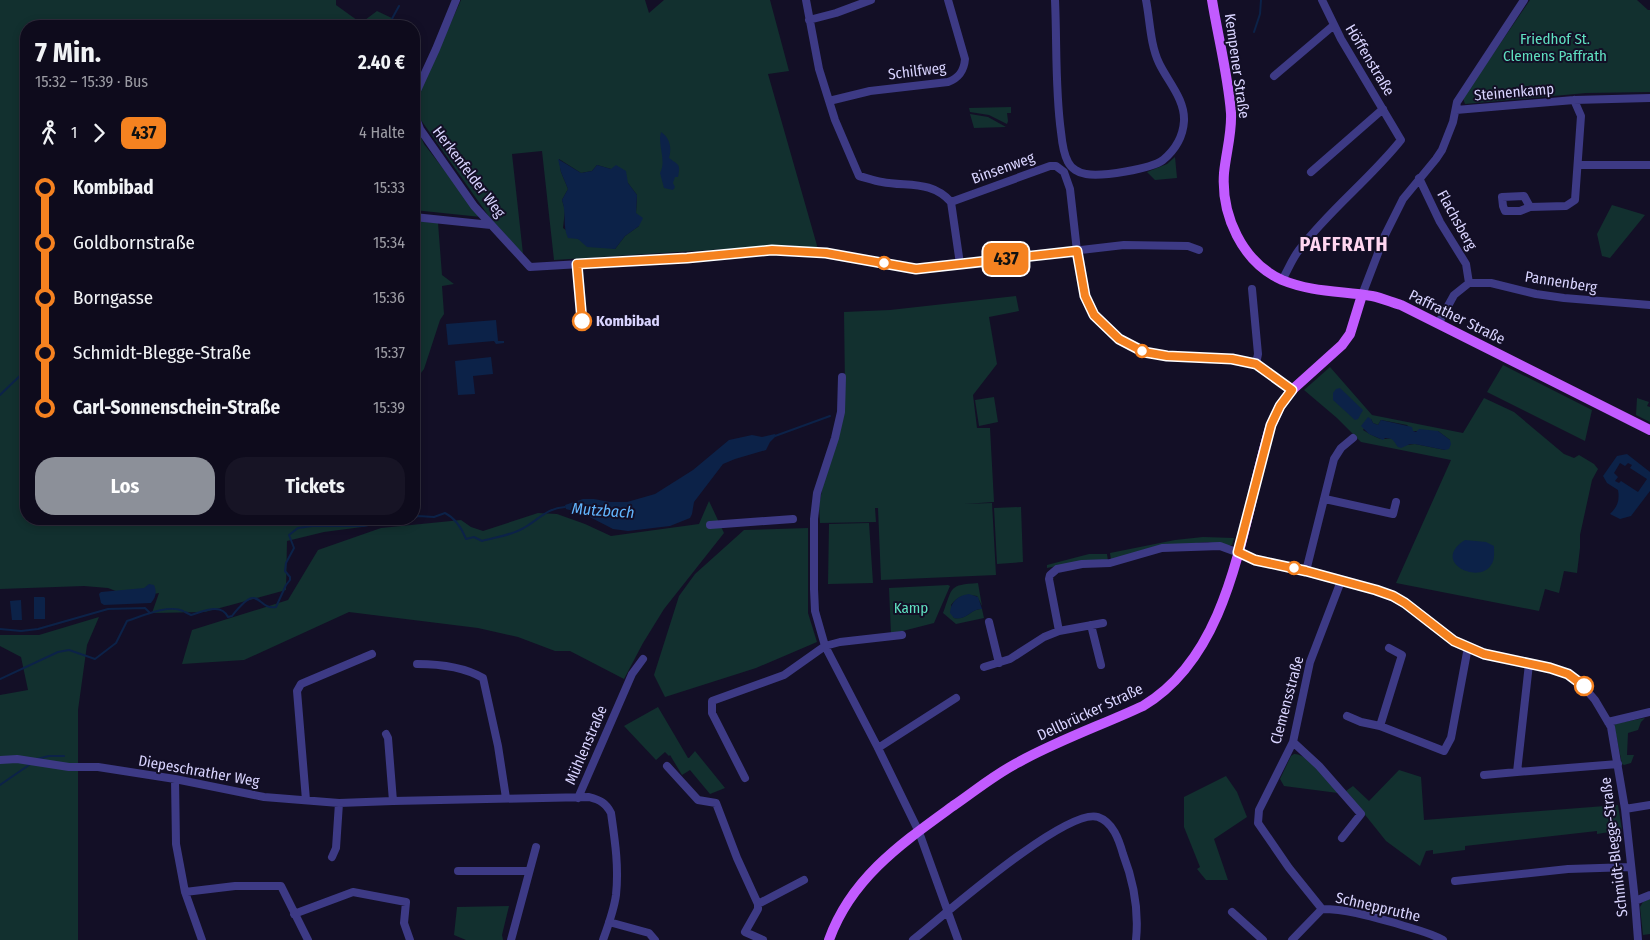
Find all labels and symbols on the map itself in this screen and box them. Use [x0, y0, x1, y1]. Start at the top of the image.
street label: Kempener Straße [1221, 12, 1253, 120]
street label: Höffenstraße [1342, 21, 1398, 99]
park label: Friedhof St. Clemens Paffrath [1503, 30, 1607, 65]
street label: Schilfweg [887, 59, 947, 83]
street label: Steinenkamp [1473, 80, 1555, 104]
street label: Herkenfelder Weg [429, 123, 509, 221]
street label: Binsenweg [969, 148, 1037, 188]
street label: Flachsberg [1433, 187, 1481, 253]
district label: PAFFRATH [1299, 232, 1389, 256]
line badge: 437 [977, 243, 1035, 275]
unlabelled marker [877, 256, 891, 270]
street label: Pannenberg [1524, 267, 1598, 297]
street label: Paffrather Straße [1406, 286, 1508, 348]
marker: Kombibad [572, 311, 592, 331]
place label: Kombibad [596, 312, 660, 330]
unlabelled marker [1135, 344, 1149, 358]
water label: Mutzbach [571, 499, 635, 522]
unlabelled marker [1287, 561, 1301, 575]
park label: Kamp [894, 599, 928, 617]
street label: Clemensstraße [1267, 654, 1307, 746]
unlabelled marker [1574, 676, 1594, 696]
street label: Dellbrücker Straße [1034, 680, 1146, 744]
street label: Mühlenstraße [561, 703, 611, 787]
street label: Diepeschrather Weg [137, 751, 261, 791]
street label: Schmidt-Blegge-Straße [1597, 776, 1631, 918]
street label: Schneppruthe [1334, 889, 1422, 925]

